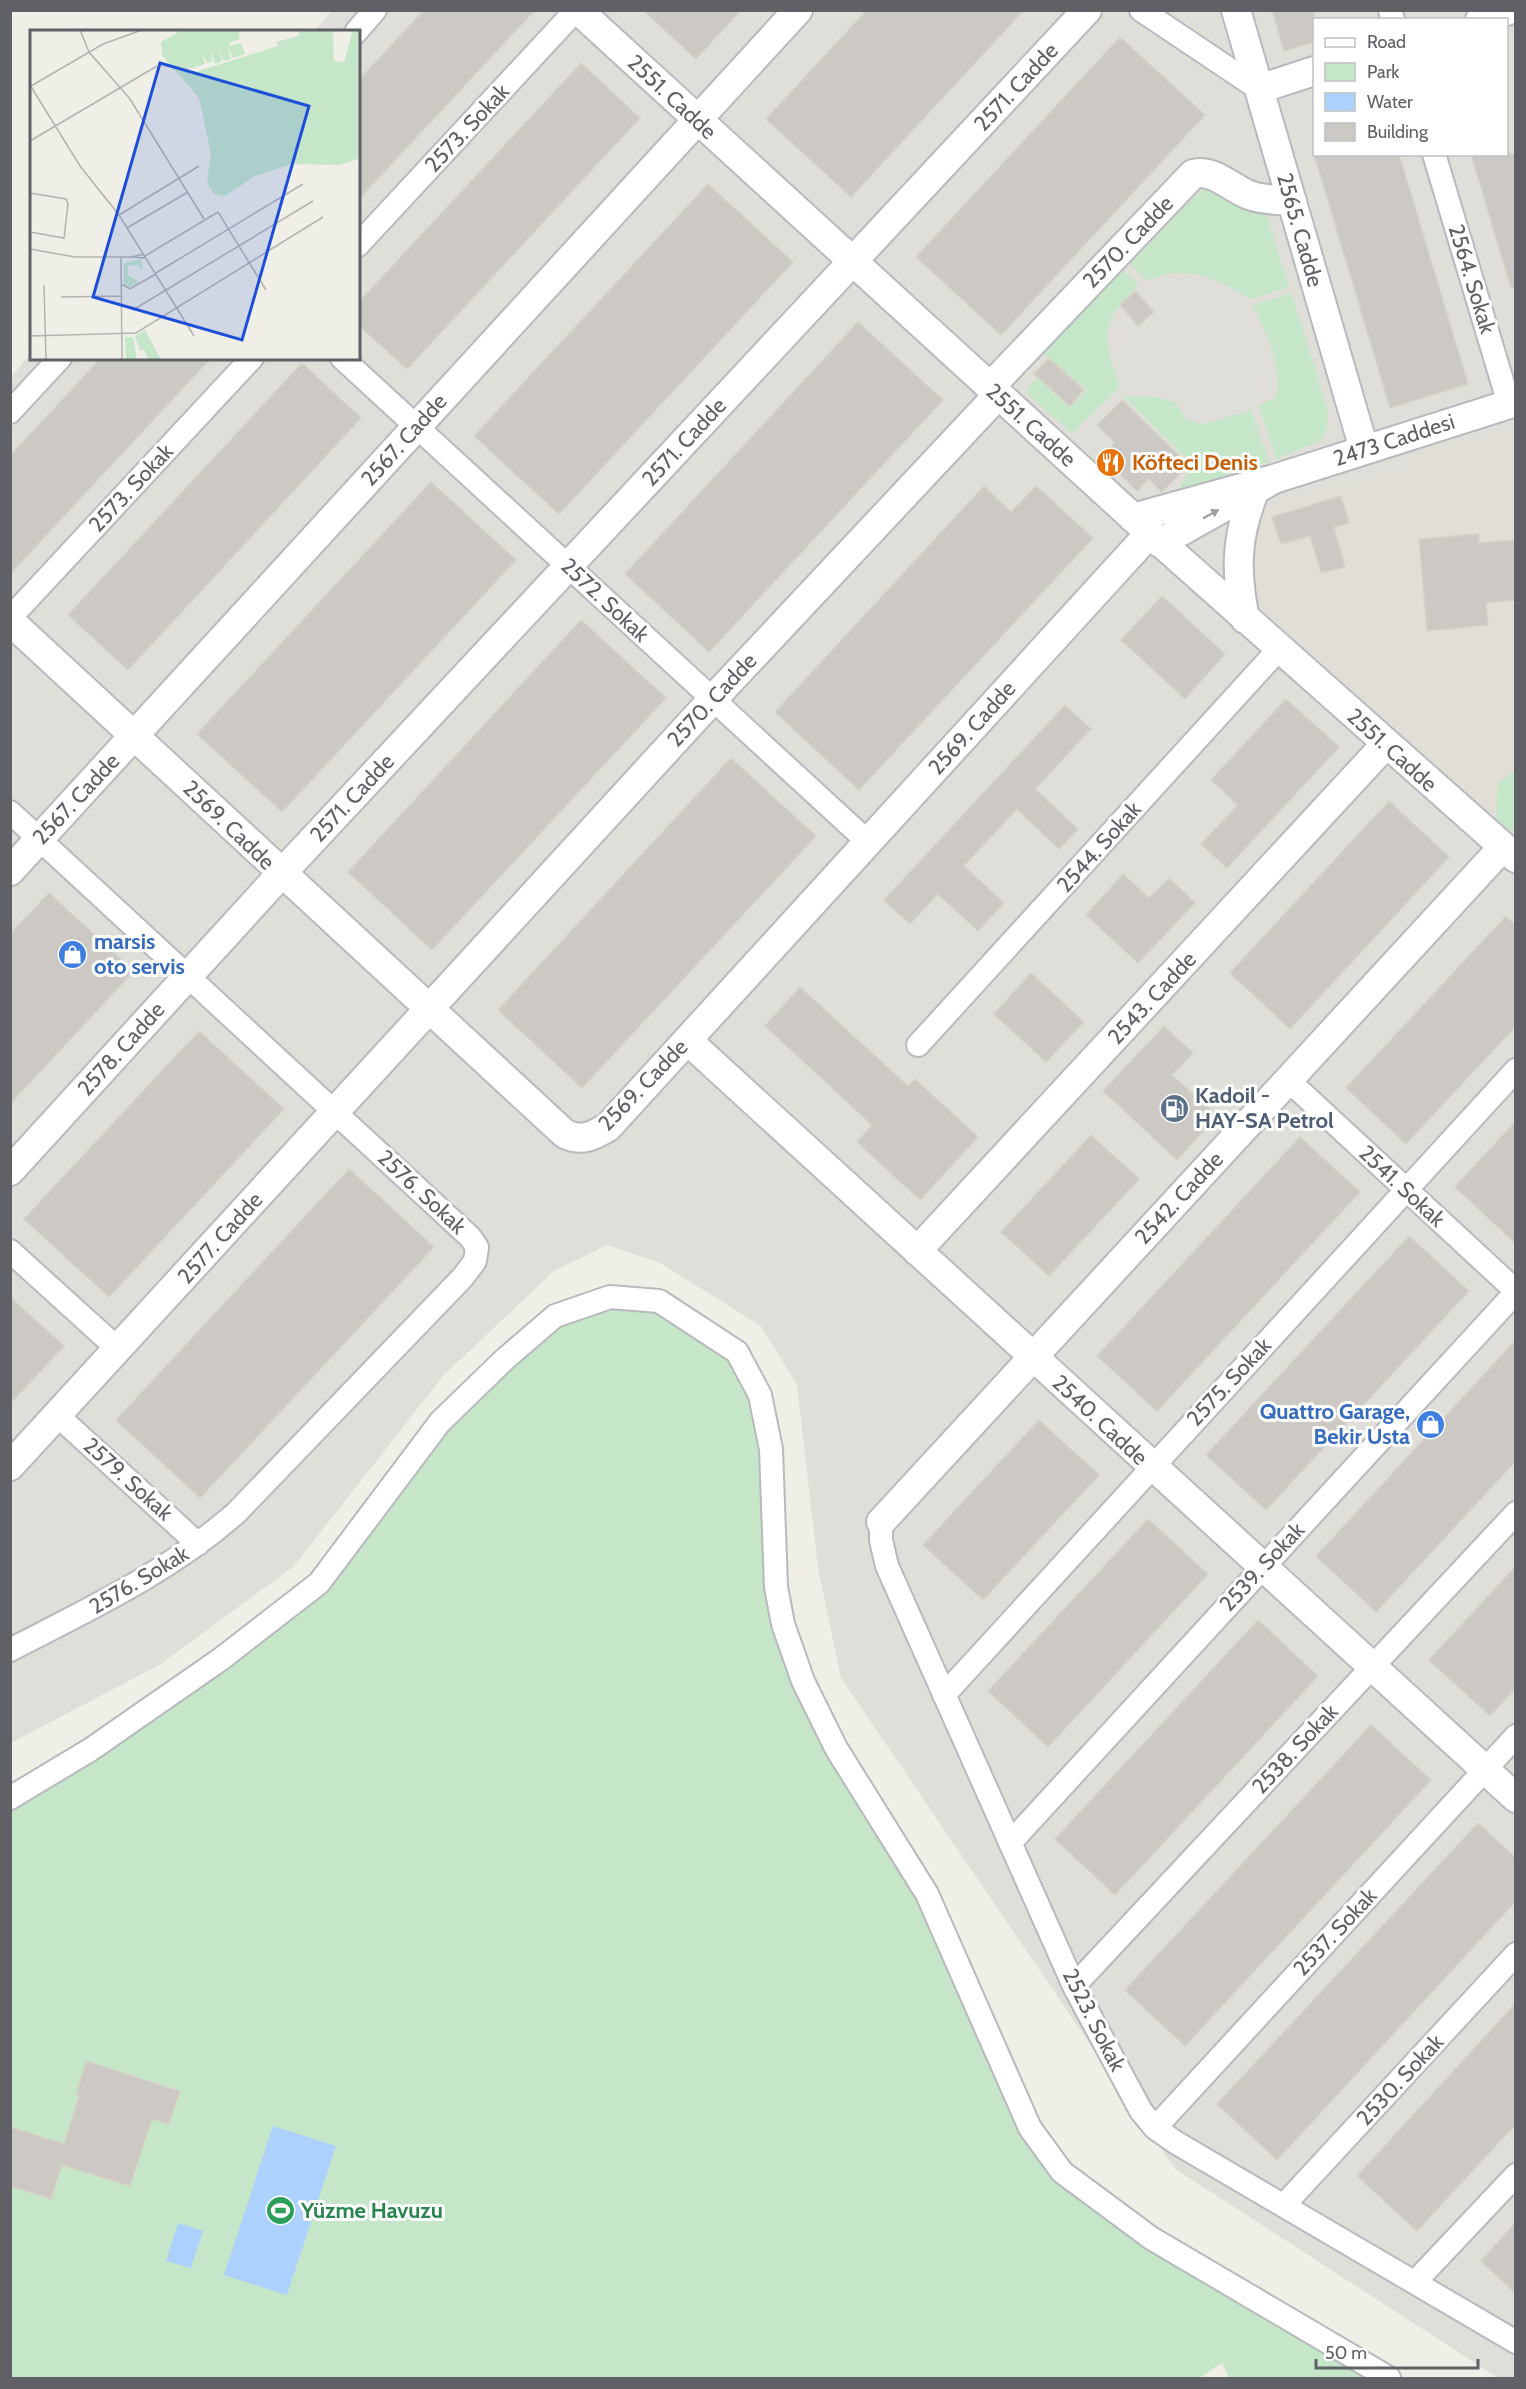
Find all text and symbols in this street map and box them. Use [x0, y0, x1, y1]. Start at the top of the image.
legend [1313, 18, 1508, 156]
inset map [30, 30, 360, 360]
text: Road [1367, 31, 1406, 53]
street label: 2571. Cadde [968, 37, 1064, 137]
street label: 2551. Cadde [622, 49, 722, 145]
text: Park [1367, 61, 1400, 83]
street label: 2573. Sokak [419, 78, 515, 178]
text: Water [1367, 91, 1413, 113]
text: Building [1367, 121, 1429, 143]
street label: 2565. Cadde [1271, 170, 1329, 290]
street label: 2570. Cadde [1077, 190, 1179, 294]
street label: 2564. Sokak [1443, 221, 1501, 337]
street label: 2551. Cadde [980, 378, 1082, 472]
street label: 2567. Cadde [355, 388, 453, 492]
street label: 2571. Cadde [636, 392, 732, 492]
street label: 2473 Caddesi [1330, 408, 1458, 472]
street label: 2573. Sokak [83, 438, 179, 538]
restaurant icon: Köfteci Denis [1095, 446, 1127, 478]
place label: Köfteci Denis [1132, 449, 1258, 476]
one-way arrow [1203, 509, 1220, 519]
street label: 2572. Sokak [555, 552, 655, 648]
street label: 2570. Cadde [662, 647, 762, 753]
street label: 2569. Cadde [923, 675, 1021, 781]
street label: 2551. Cadde [1341, 703, 1443, 797]
street label: 2567. Cadde [27, 748, 125, 850]
street label: 2571. Cadde [304, 748, 400, 848]
street label: 2569. Cadde [177, 775, 281, 875]
street label: 2544. Sokak [1051, 796, 1147, 898]
place label: marsis oto servis [94, 928, 185, 980]
shop icon: marsis oto servis [57, 938, 89, 970]
street label: 2543. Cadde [1102, 946, 1202, 1050]
street label: 2578. Cadde [72, 996, 170, 1102]
street label: 2569. Cadde [593, 1033, 693, 1137]
place label: Kadoil - HAY-SA Petrol [1195, 1082, 1334, 1134]
fuel station icon: Kadoil - HAY-SA Petrol [1158, 1092, 1190, 1124]
street label: 2541. Sokak [1353, 1139, 1451, 1233]
street label: 2576. Sokak [372, 1144, 472, 1240]
street label: 2542. Cadde [1129, 1146, 1229, 1250]
street label: 2577. Cadde [172, 1187, 268, 1289]
street label: 2575. Sokak [1181, 1332, 1277, 1432]
street label: 2540. Cadde [1047, 1369, 1153, 1471]
place label: Quattro Garage, Bekir Usta [1260, 1398, 1410, 1450]
shop icon: Quattro Garage, Bekir Usta [1415, 1408, 1447, 1440]
street label: 2579. Sokak [78, 1432, 178, 1526]
street label: 2539. Sokak [1214, 1517, 1310, 1617]
street label: 2576. Sokak [84, 1540, 194, 1620]
street label: 2538. Sokak [1246, 1698, 1344, 1800]
street label: 2537. Sokak [1288, 1882, 1383, 1981]
street label: 2523. Sokak [1057, 1964, 1131, 2076]
street label: 2530. Sokak [1351, 2029, 1449, 2131]
sports icon: Yüzme Havuzu [264, 2194, 296, 2226]
place label: Yüzme Havuzu [300, 2197, 443, 2224]
scale bar [1316, 2332, 1478, 2370]
text: 50 m [1325, 2342, 1367, 2364]

